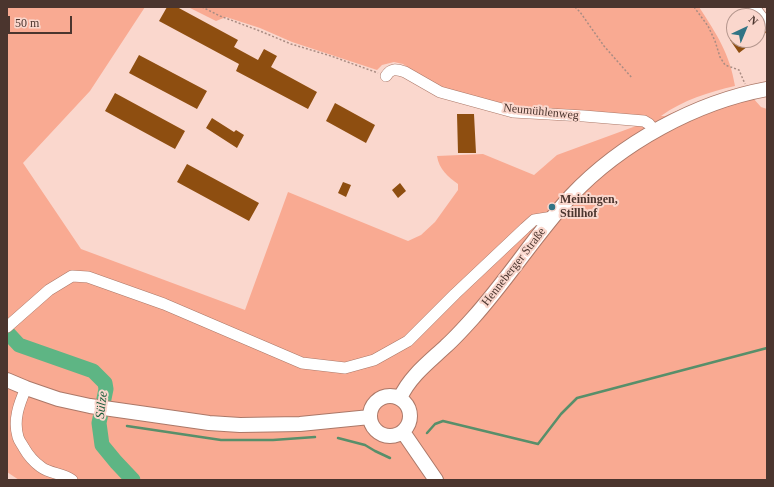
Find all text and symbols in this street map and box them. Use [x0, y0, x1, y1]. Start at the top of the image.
scale bar [10, 8, 74, 34]
north arrow [726, 8, 766, 48]
text: N [747, 13, 761, 27]
text: 50 m [15, 16, 39, 30]
street label: Neumühlenweg [502, 101, 580, 123]
place label: Meiningen, Stillhof [560, 193, 618, 221]
marker: Meiningen, Stillhof [547, 202, 557, 212]
street label: Henneberger Straße [479, 225, 549, 309]
water label: Sülze [93, 390, 111, 420]

